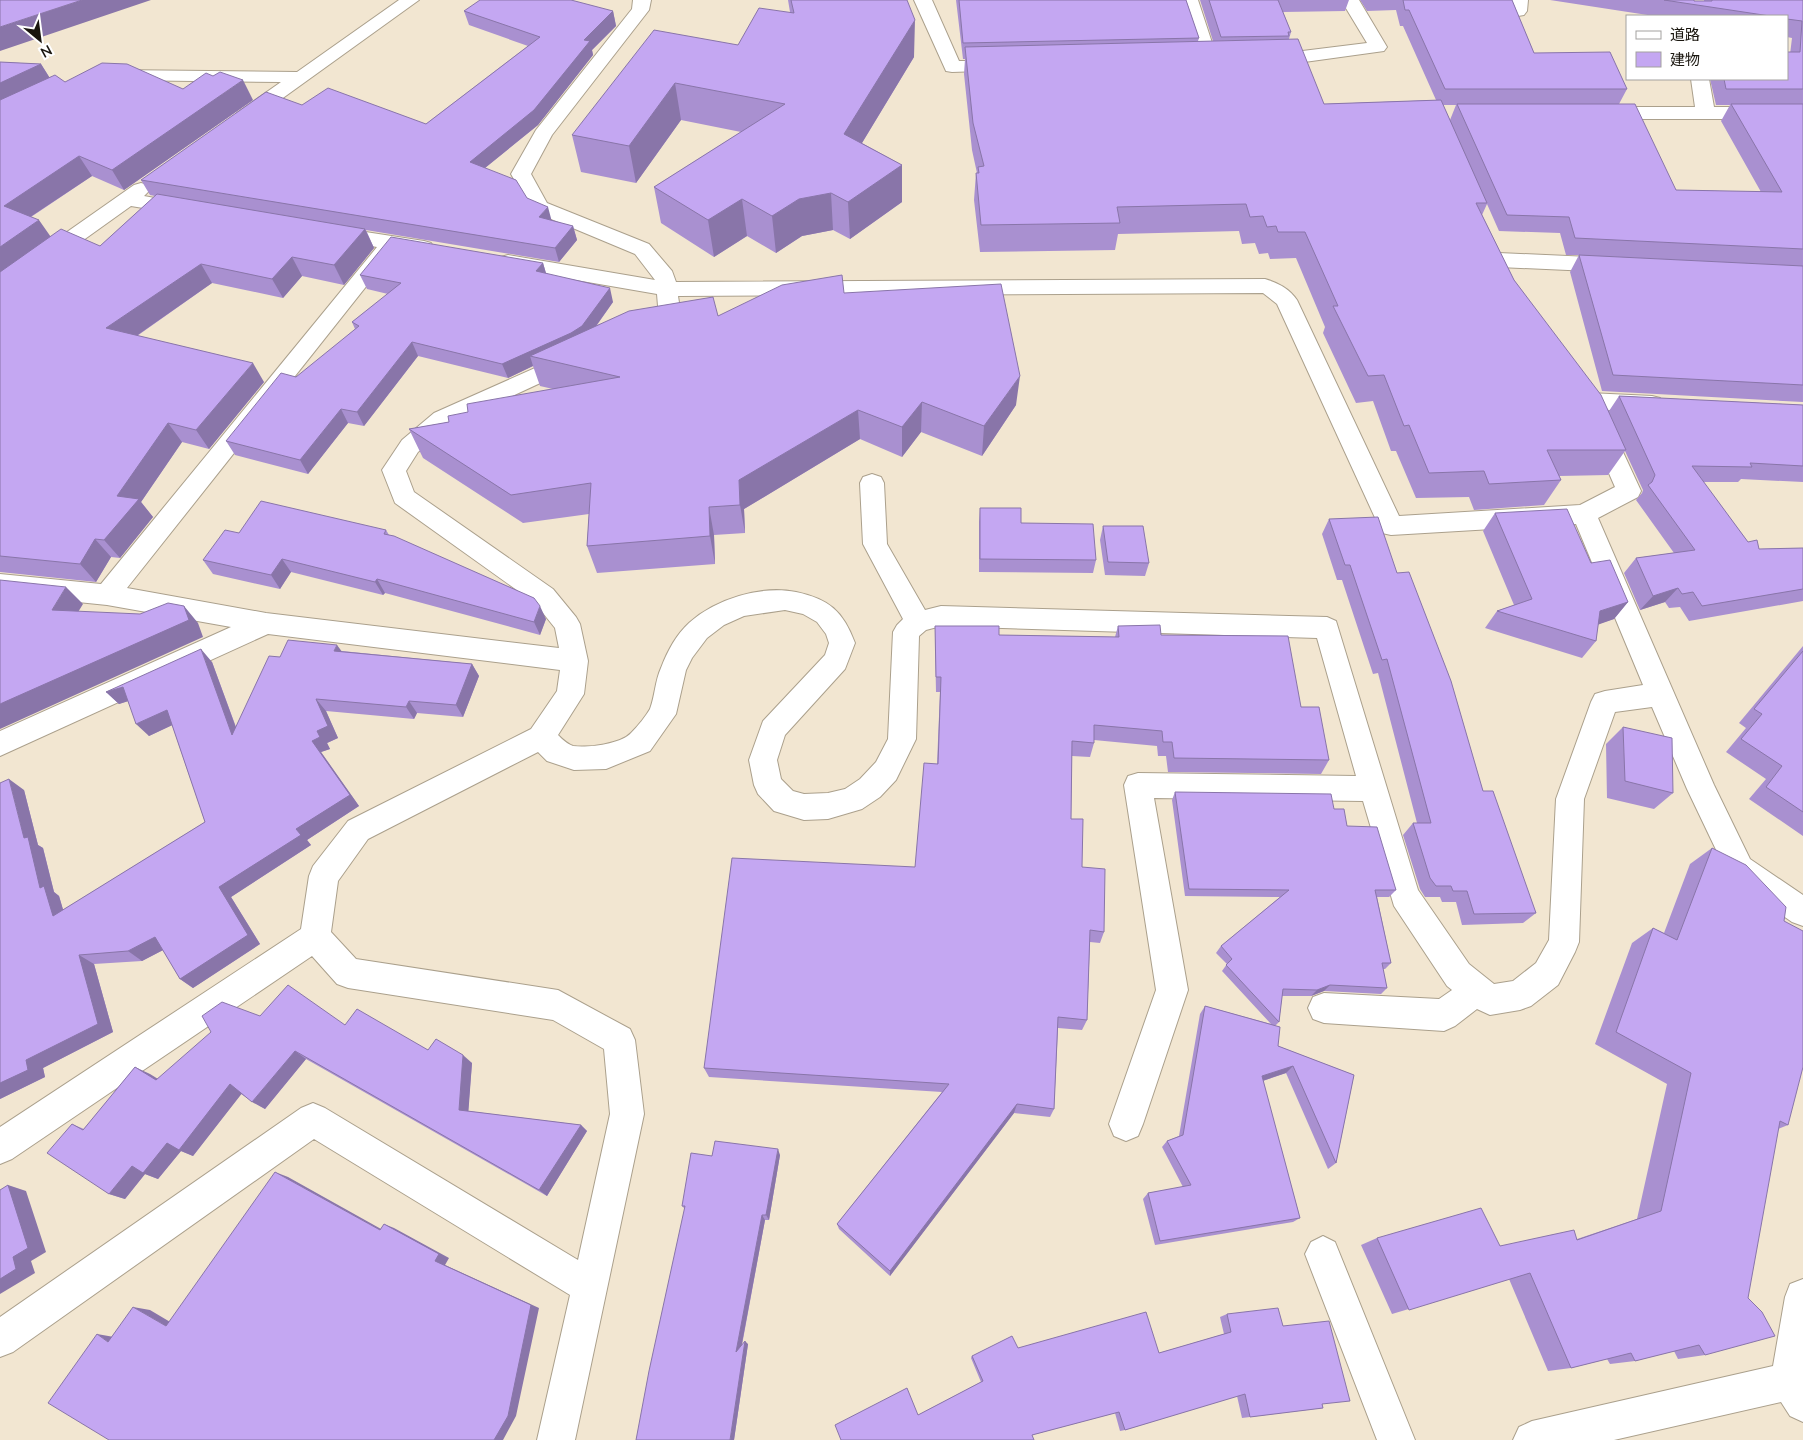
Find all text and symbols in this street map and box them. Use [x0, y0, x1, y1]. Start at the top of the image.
north arrow [15, 15, 65, 65]
legend [1626, 15, 1788, 80]
text: 道路 [1670, 25, 1700, 45]
text: N [37, 40, 55, 62]
text: 建物 [1670, 50, 1700, 70]

